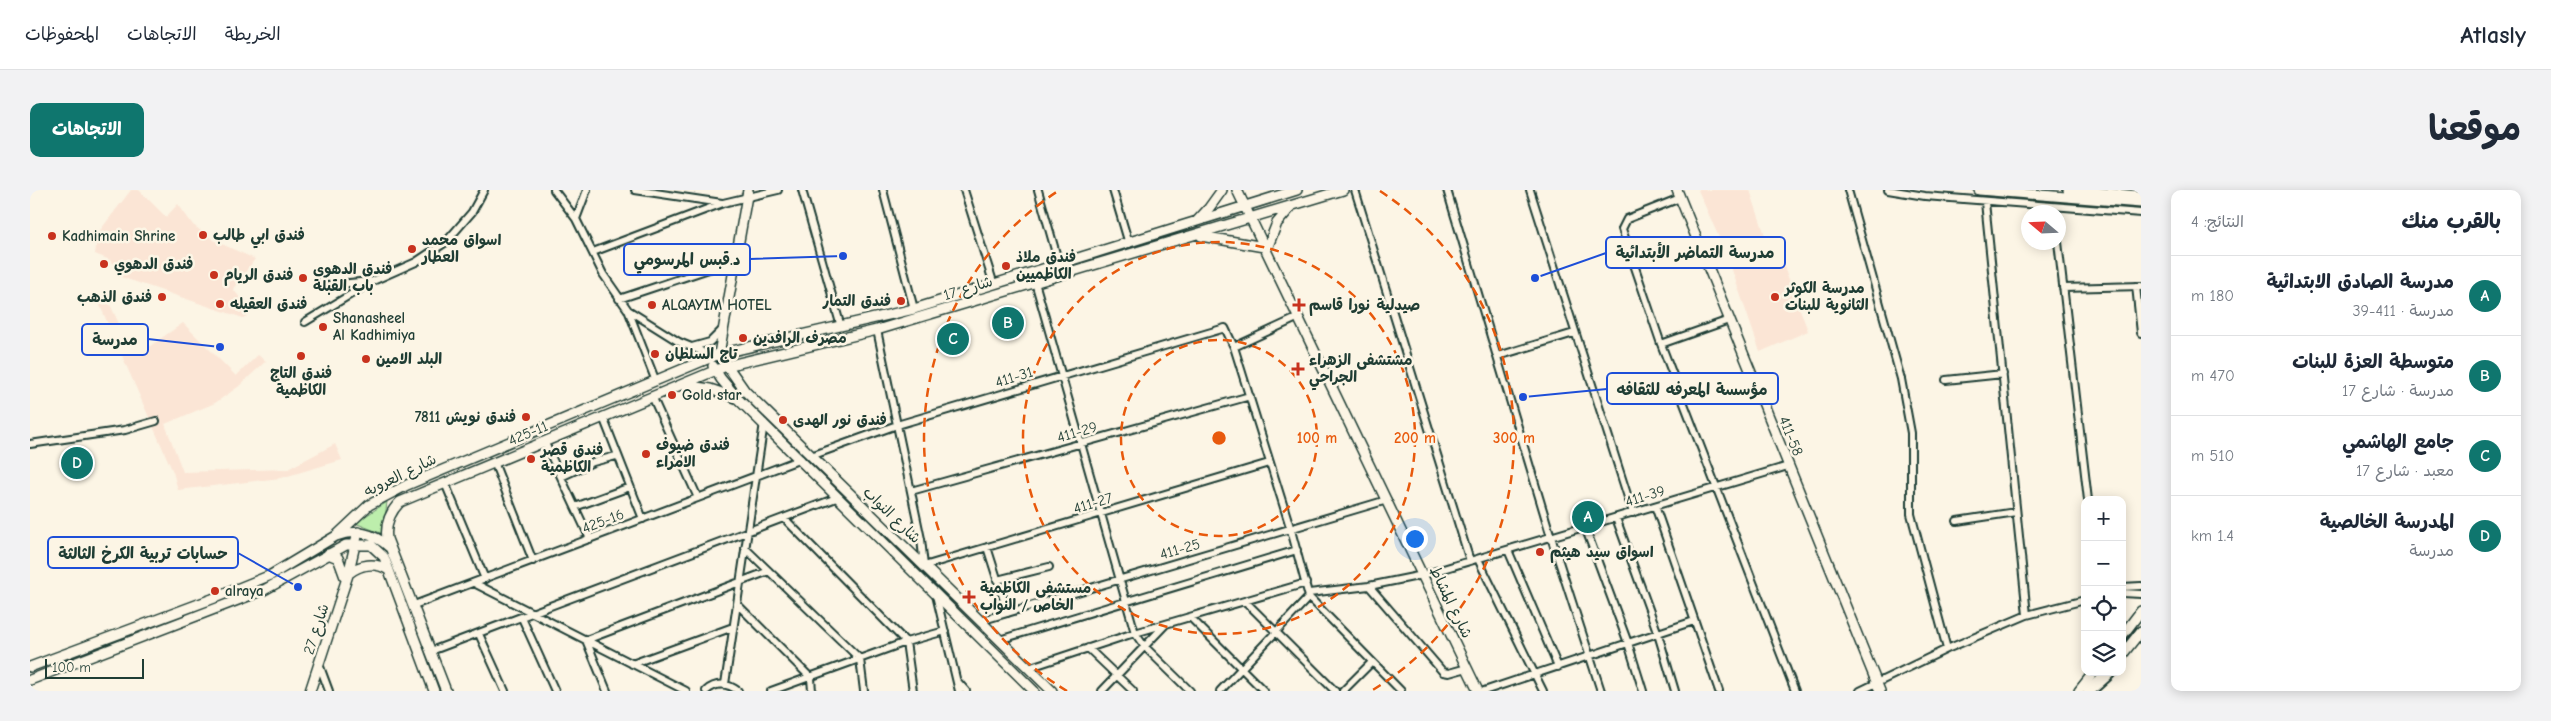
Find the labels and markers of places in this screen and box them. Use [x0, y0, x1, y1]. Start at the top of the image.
place label: فندق ابي طالب [213, 226, 305, 249]
place label: Kadhimain Shrine [62, 227, 175, 245]
marker: فندق ابي طالب [197, 229, 209, 241]
marker: Kadhimain Shrine [46, 230, 58, 242]
place label: اسواق محمد العطار [420, 231, 501, 266]
callout: مدرسة التماضر الأبتدائية [1606, 237, 1785, 268]
marker: اسواق محمد العطار [406, 243, 418, 255]
callout: د.قبس المرسومي [624, 244, 750, 275]
place label: فندق ملاذ الكاظميين [1016, 248, 1076, 283]
place label: فندق الدهوي [114, 255, 194, 276]
marker: فندق الدهوي [98, 258, 110, 270]
place label: فندق الدهوي باب القبلة [313, 260, 393, 295]
marker: فندق ملاذ الكاظميين [1000, 260, 1012, 272]
place label: فندق الريام [224, 266, 293, 286]
marker: فندق الريام [208, 269, 220, 281]
marker: فندق الدهوي باب القبلة [297, 272, 309, 284]
place label: مدرسة الكوثر الثانوية للبنات [1783, 279, 1869, 315]
place label: فندق الذهب [77, 288, 152, 306]
marker: فندق الذهب [156, 291, 168, 303]
marker: مدرسة الكوثر الثانوية للبنات [1769, 291, 1781, 303]
place label: فندق التمار [822, 292, 891, 310]
place label: فندق العقيله [230, 295, 308, 313]
marker: فندق التمار [895, 295, 907, 307]
place label: ALQAYIM HOTEL [662, 296, 772, 314]
place label: صيدلية نورا قاسم [1309, 296, 1420, 316]
marker: فندق العقيله [214, 298, 226, 310]
marker: ALQAYIM HOTEL [646, 299, 658, 311]
marker: صيدلية نورا قاسم [1293, 299, 1305, 311]
pin: B [992, 304, 1024, 342]
place label: Shanasheel Al Kadhimiya [333, 309, 415, 344]
pin: C [937, 320, 969, 358]
marker: Shanasheel Al Kadhimiya [317, 321, 329, 333]
callout: مدرسة [82, 324, 148, 355]
place label: مصرف الرافدين [753, 329, 847, 347]
marker: مصرف الرافدين [737, 332, 749, 344]
place label: تاج السلطان [665, 345, 738, 363]
marker: تاج السلطان [649, 348, 661, 360]
marker: فندق التاج الكاظمية [295, 350, 307, 362]
place label: البلد الامين [376, 350, 442, 368]
place label: مشتشفى الزهراء الجراحي [1309, 351, 1412, 391]
marker: البلد الامين [360, 353, 372, 365]
marker: مشتشفى الزهراء الجراحي [1291, 362, 1305, 376]
place label: فندق التاج الكاظمية [270, 364, 332, 399]
callout: مؤسسة المعرفه للثقافه [1607, 373, 1778, 404]
place label: Gold star [682, 386, 742, 404]
marker: Gold star [666, 389, 678, 401]
place label: فندق نويش 7811 [415, 408, 516, 427]
marker: فندق نويش 7811 [520, 411, 532, 423]
place label: فندق نور الهدى [793, 411, 887, 430]
marker: فندق نور الهدى [777, 414, 789, 426]
centre of rings [1210, 429, 1228, 447]
place label: فندق ضيوف الامراء [656, 436, 730, 471]
place label: فندق قصر الكاظمية [539, 441, 603, 476]
pin: D [61, 444, 93, 482]
marker: فندق ضيوف الامراء [640, 448, 652, 460]
marker: فندق قصر الكاظمية [525, 453, 537, 465]
pin: A [1572, 498, 1604, 536]
callout: حسابات تربية الكرخ الثالثة [48, 537, 238, 568]
place label: اسواق سيد هيثم [1550, 543, 1654, 563]
marker: اسواق سيد هيثم [1534, 546, 1546, 558]
place label: مستشفى الكاظمية الخاص / النواب [980, 579, 1091, 615]
place label: alraya [225, 582, 264, 600]
marker: alraya [209, 585, 221, 597]
marker: مستشفى الكاظمية الخاص / النواب [962, 590, 976, 604]

